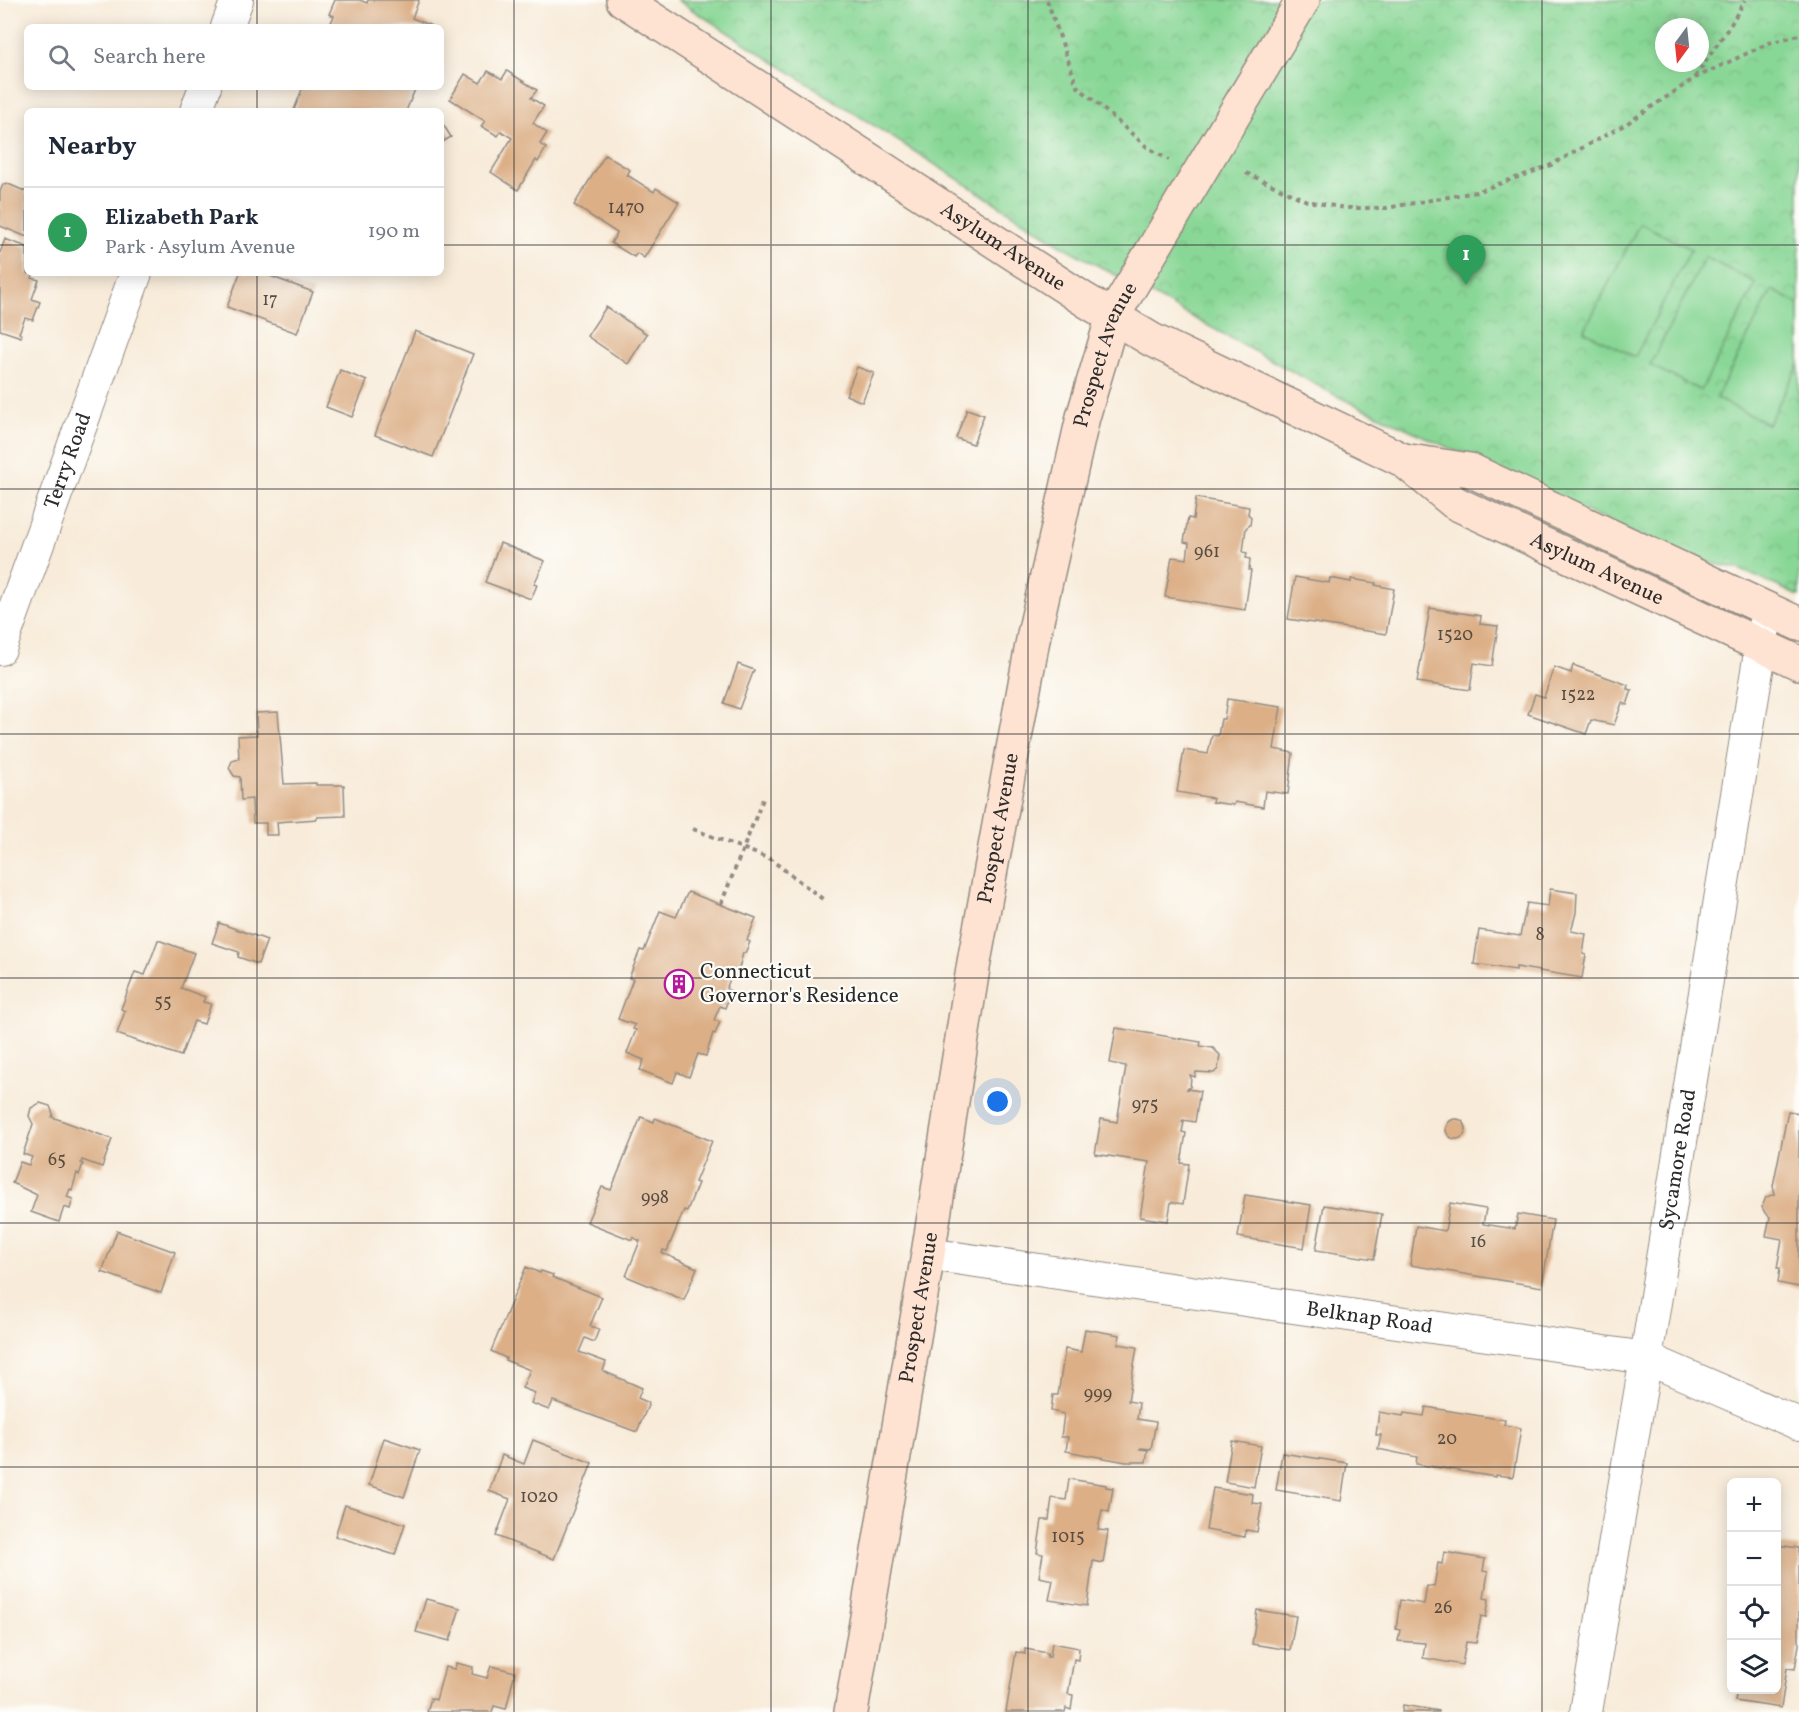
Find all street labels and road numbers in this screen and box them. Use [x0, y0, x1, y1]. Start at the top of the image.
street label: Asylum Avenue [934, 195, 1071, 298]
street label: Prospect Avenue [1067, 277, 1145, 430]
street label: Terry Road [37, 409, 99, 513]
street label: Asylum Avenue [1525, 525, 1668, 613]
street label: Prospect Avenue [970, 750, 1026, 906]
street label: Sycamore Road [1652, 1087, 1704, 1232]
street label: Prospect Avenue [892, 1230, 946, 1385]
street label: Belknap Road [1304, 1294, 1435, 1341]

